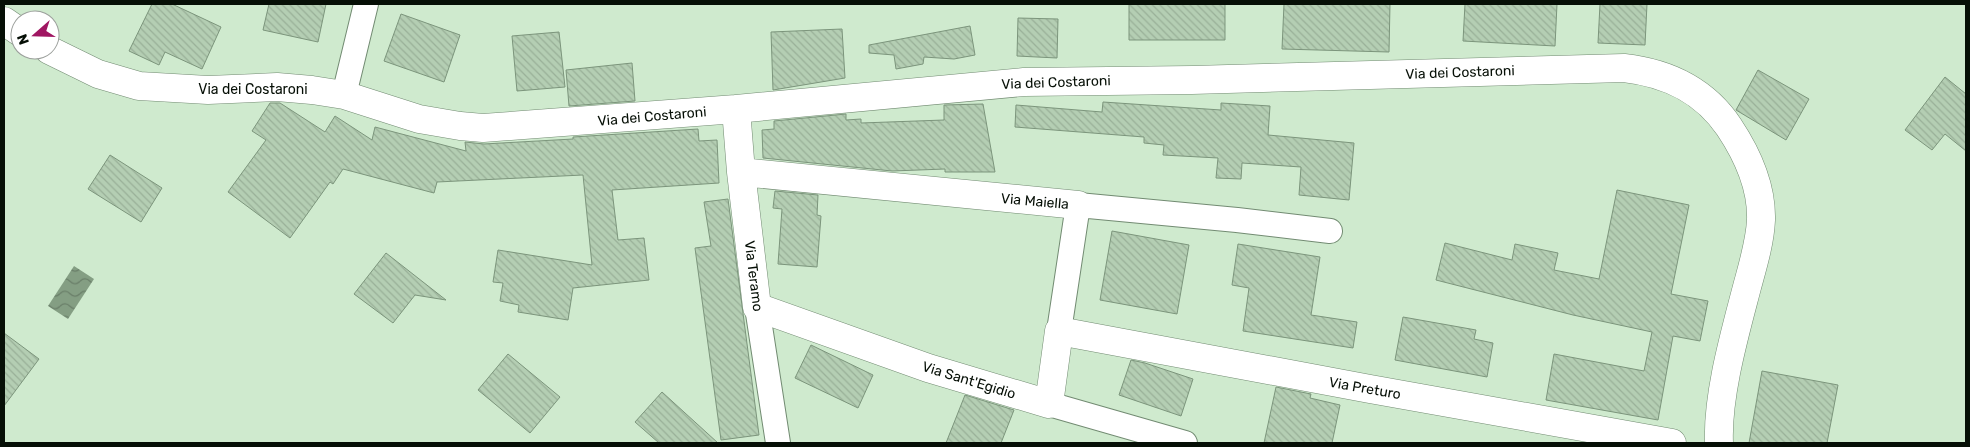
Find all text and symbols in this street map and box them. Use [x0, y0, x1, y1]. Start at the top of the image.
north arrow [10, 10, 60, 60]
text: N [14, 32, 33, 47]
street label: Via dei Costaroni [1405, 62, 1515, 83]
street label: Via dei Costaroni [1001, 72, 1111, 93]
street label: Via dei Costaroni [198, 81, 308, 98]
street label: Via dei Costaroni [597, 103, 707, 130]
street label: Via Maiella [1000, 190, 1070, 213]
street label: Via Teramo [741, 240, 766, 313]
street label: Via Sant'Egidio [920, 358, 1018, 403]
street label: Via Preturo [1328, 374, 1402, 403]

